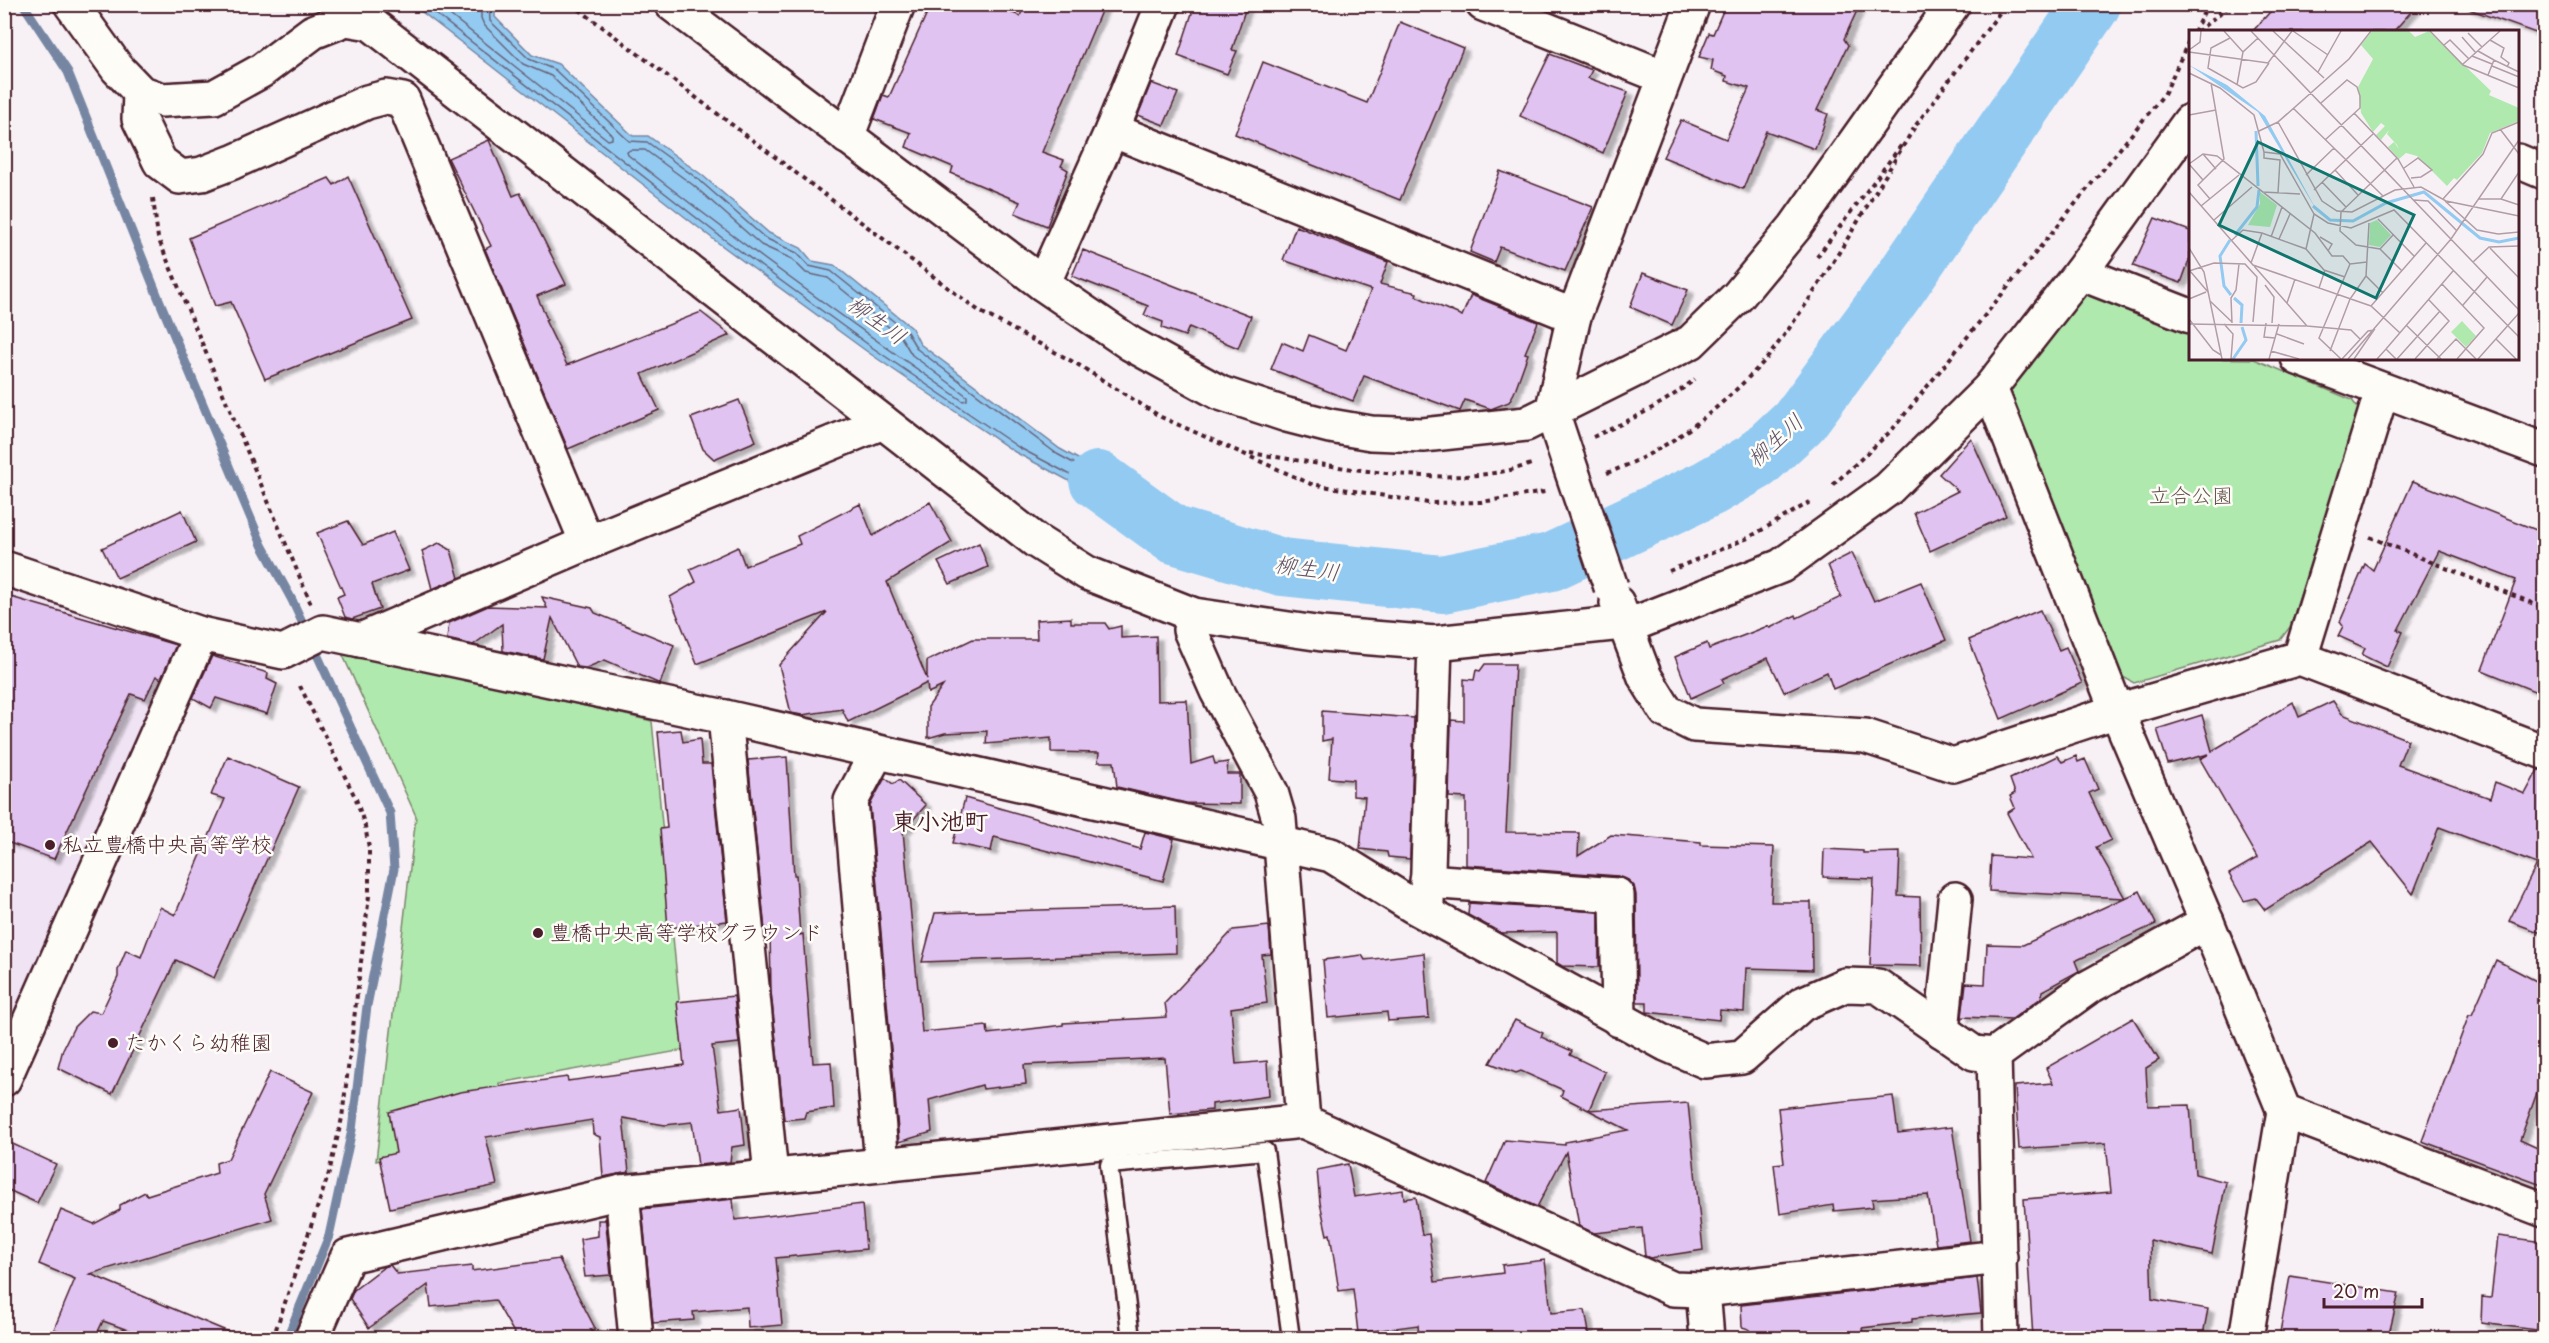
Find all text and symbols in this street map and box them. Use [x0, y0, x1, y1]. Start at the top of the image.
inset map [2189, 30, 2519, 360]
water label: 柳生川 [841, 286, 914, 352]
water label: 柳生川 [1738, 405, 1810, 473]
park label: 立合公園 [2149, 478, 2233, 510]
water label: 柳生川 [1272, 546, 1342, 587]
district label: 東小池町 [892, 802, 988, 838]
place label: 私立豊橋中央高等学校 [62, 827, 272, 859]
marker: 私立豊橋中央高等学校 [43, 838, 57, 852]
place label: 豊橋中央高等学校グラウンド [550, 915, 823, 947]
marker: 豊橋中央高等学校グラウンド [531, 926, 545, 940]
place label: たかくら幼稚園 [125, 1025, 272, 1057]
marker: たかくら幼稚園 [106, 1036, 120, 1050]
scale bar [2324, 1271, 2422, 1309]
text: 20 m [2333, 1277, 2379, 1304]

